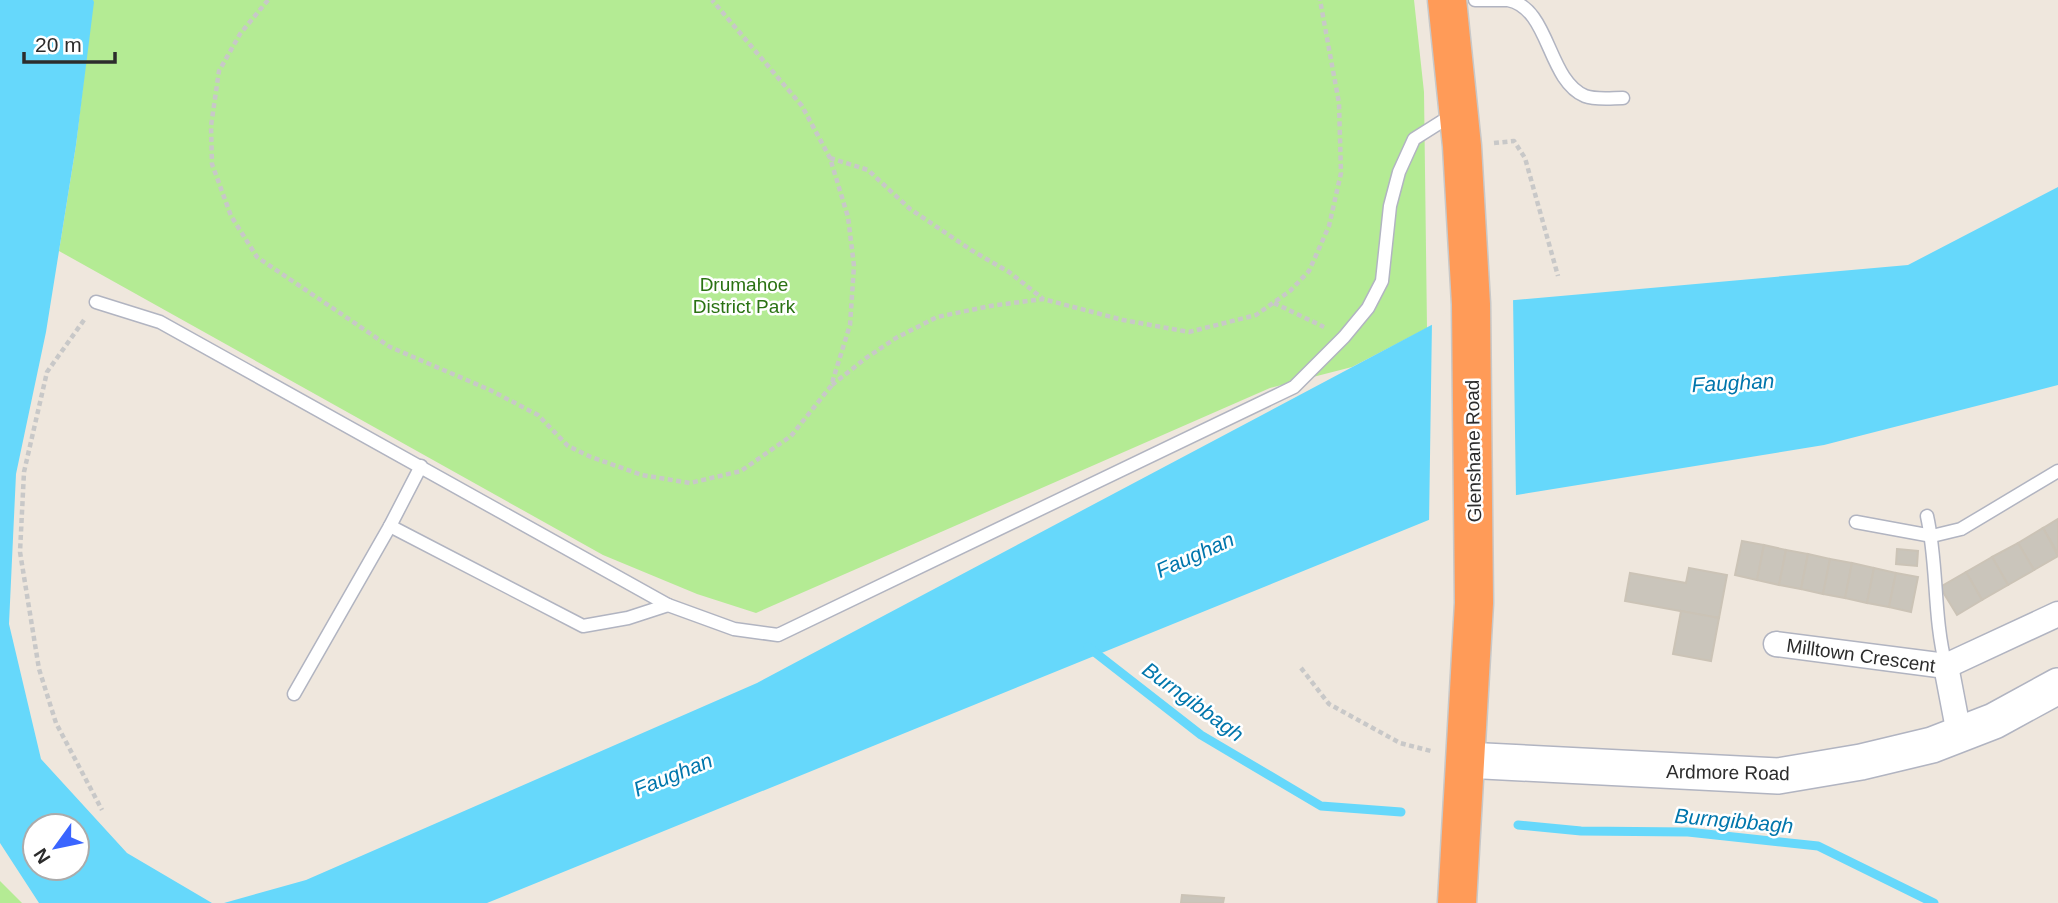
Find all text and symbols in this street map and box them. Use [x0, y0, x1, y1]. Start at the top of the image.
scale bar [24, 21, 116, 65]
text: 20 m [35, 33, 82, 56]
park label: Drumahoe District Park [693, 274, 796, 317]
water label: Faughan [1691, 369, 1775, 396]
street label: Glenshane Road [1462, 380, 1485, 522]
water label: Faughan [1152, 527, 1237, 582]
street label: Milltown Crescent [1785, 635, 1937, 676]
water label: Burngibbagh [1138, 657, 1248, 746]
water label: Faughan [630, 748, 716, 801]
street label: Ardmore Road [1666, 761, 1790, 784]
water label: Burngibbagh [1674, 804, 1794, 837]
north arrow [21, 812, 91, 882]
text: N [30, 845, 55, 867]

